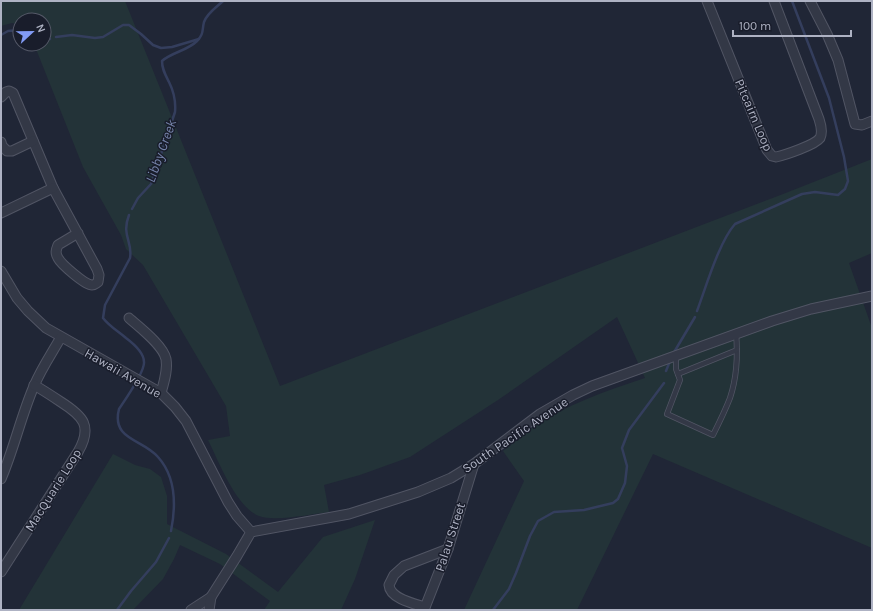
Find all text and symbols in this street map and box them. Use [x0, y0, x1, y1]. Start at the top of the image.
north arrow [12, 12, 52, 52]
scale bar [733, 12, 851, 38]
text: 100 m [739, 19, 771, 33]
text: N [33, 22, 48, 35]
street label: Pitcairn Loop [732, 77, 776, 153]
water label: Libby Creek [142, 116, 181, 185]
street label: Hawaii Avenue [82, 345, 164, 401]
street label: South Pacific Avenue [459, 394, 571, 476]
street label: MacQuarie Loop [22, 446, 84, 534]
street label: Palau Street [432, 500, 468, 573]

